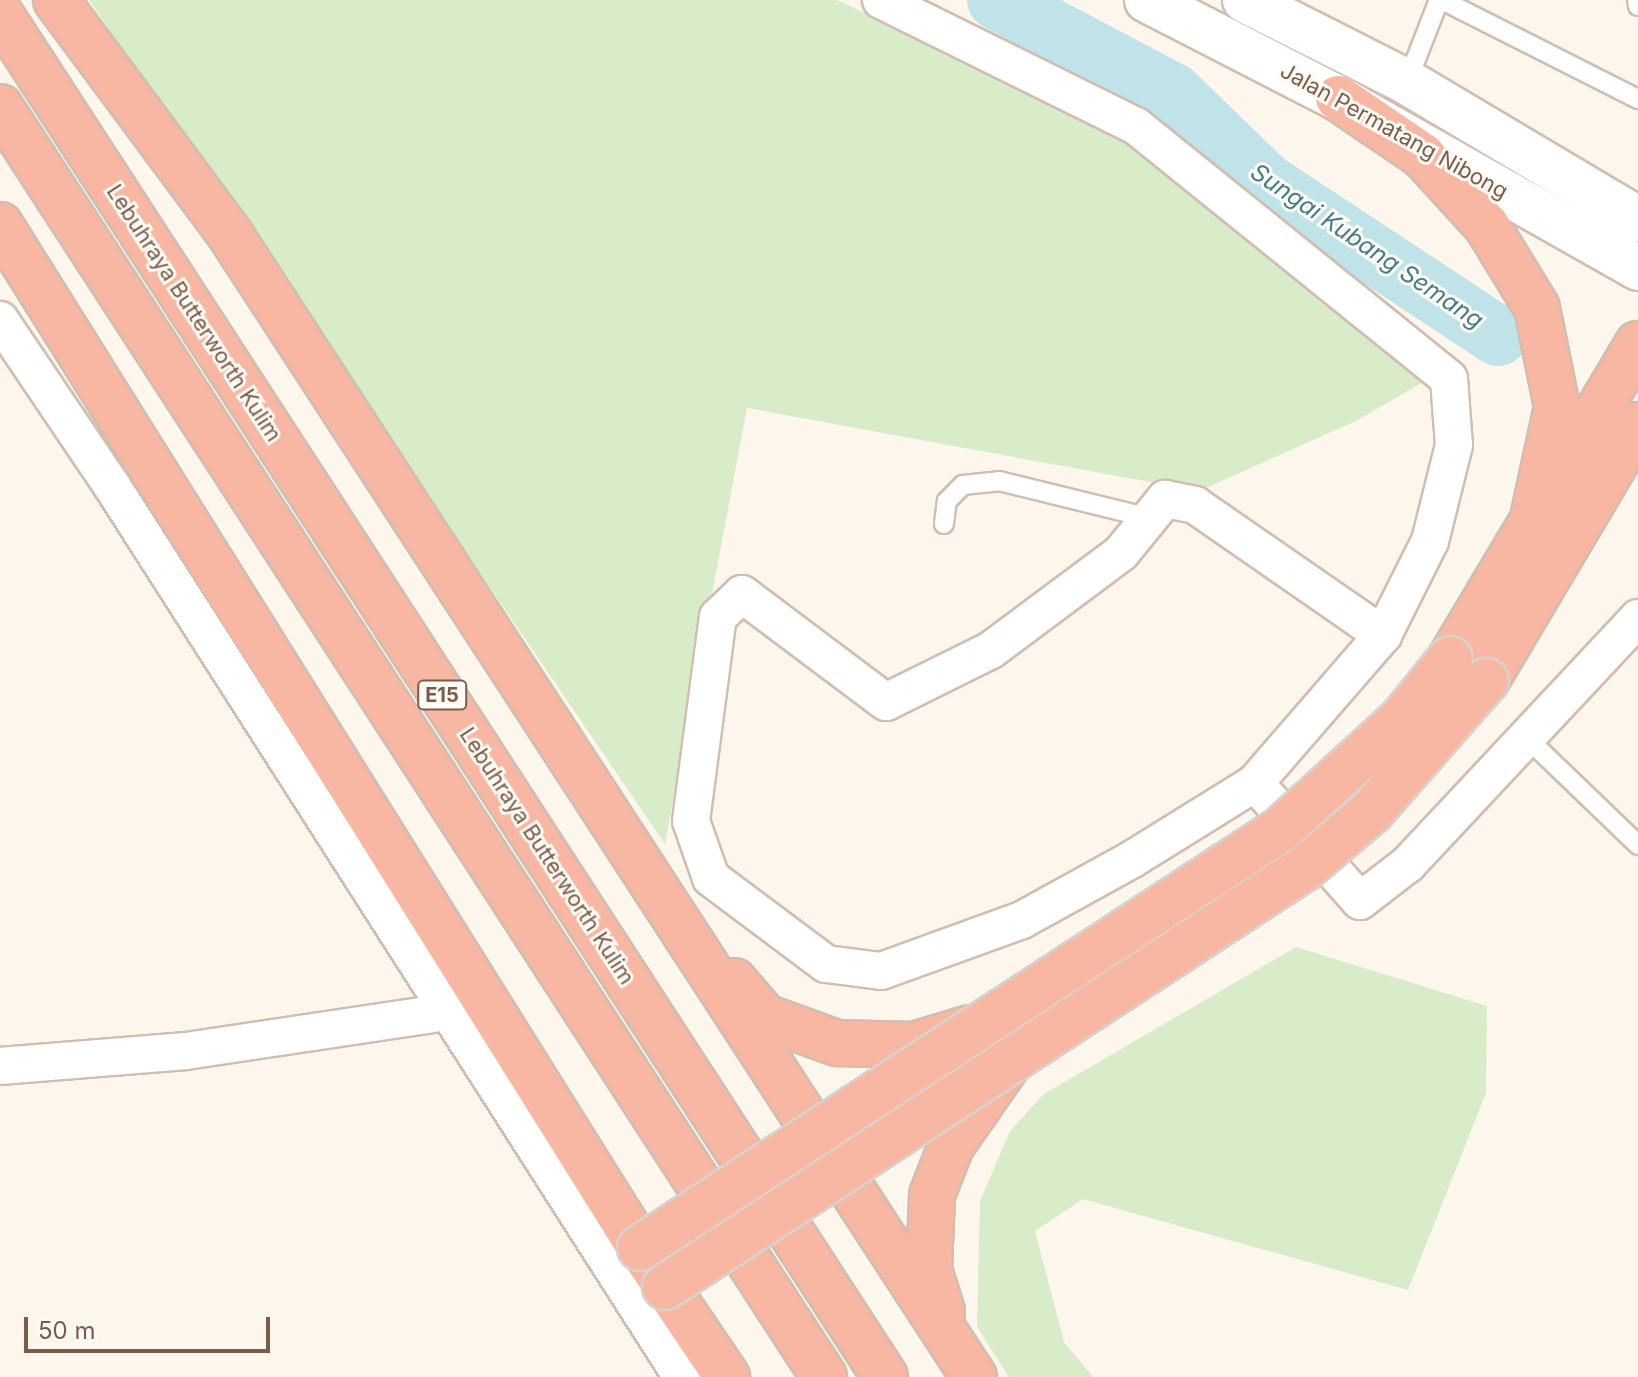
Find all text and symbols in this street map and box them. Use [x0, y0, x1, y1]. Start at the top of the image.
street label: Jalan Permatang Nibong [1276, 57, 1512, 205]
water label: Sungai Kubang Semang [1245, 157, 1489, 335]
street label: Lebuhraya Butterworth Kulim [101, 180, 287, 446]
road number: E15 [416, 679, 468, 711]
street label: Lebuhraya Butterworth Kulim [454, 723, 640, 989]
scale bar [28, 1301, 274, 1351]
text: 50 m [38, 1316, 96, 1345]

